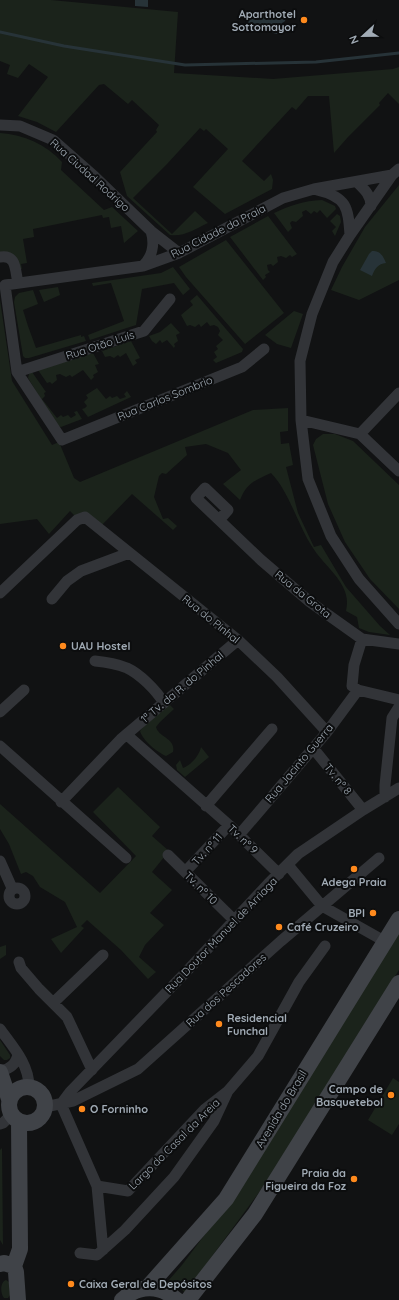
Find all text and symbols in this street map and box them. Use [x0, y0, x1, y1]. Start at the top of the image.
place label: Aparthotel Sottomayor [232, 7, 296, 34]
marker: Aparthotel Sottomayor [299, 15, 309, 25]
north arrow [343, 16, 383, 56]
text: N [346, 33, 362, 46]
street label: Rua Ciudad Rodrigo [47, 136, 133, 215]
street label: Rua Cidade da Praia [168, 201, 268, 261]
street label: Rua Otão Luís [64, 327, 136, 363]
street label: Rua Carlos Sombrio [115, 372, 215, 423]
street label: Rua da Grota [272, 567, 334, 621]
street label: Rua do Pinhal [179, 591, 243, 647]
place label: UAU Hostel [71, 639, 130, 653]
marker: UAU Hostel [58, 641, 68, 651]
street label: 1ª Tv. da R. do Pinhal [138, 648, 226, 726]
street label: Rua Jacinto Guerra [262, 721, 336, 805]
street label: Tv. nº 8 [321, 760, 355, 798]
street label: Tv. nº 9 [225, 821, 261, 857]
street label: Tv. nº 11 [189, 830, 225, 868]
marker: Adega Praia [349, 864, 359, 874]
street label: Tv. nº 10 [181, 869, 221, 907]
street label: Rua Doutor Manuel de Arriaga [162, 874, 280, 996]
place label: Adega Praia [321, 875, 387, 889]
place label: BPI [348, 906, 365, 920]
marker: BPI [368, 908, 378, 918]
place label: Café Cruzeiro [287, 920, 359, 934]
marker: Café Cruzeiro [274, 922, 284, 932]
street label: Rua dos Pescadores [183, 950, 269, 1030]
place label: Residencial Funchal [227, 1011, 287, 1038]
marker: Residencial Funchal [214, 1019, 224, 1029]
street label: Avenida do Brasil [252, 1068, 310, 1150]
place label: Campo de Basquetebol [316, 1082, 384, 1109]
marker: Campo de Basquetebol [386, 1090, 396, 1100]
street label: Largo do Casal da Areia [126, 1096, 222, 1192]
place label: O Forninho [90, 1102, 148, 1116]
marker: O Forninho [77, 1104, 87, 1114]
place label: Praia da Figueira da Foz [265, 1166, 347, 1193]
marker: Praia da Figueira da Foz [349, 1174, 359, 1184]
place label: Caixa Geral de Depósitos [79, 1277, 212, 1291]
marker: Caixa Geral de Depósitos [66, 1279, 76, 1289]

